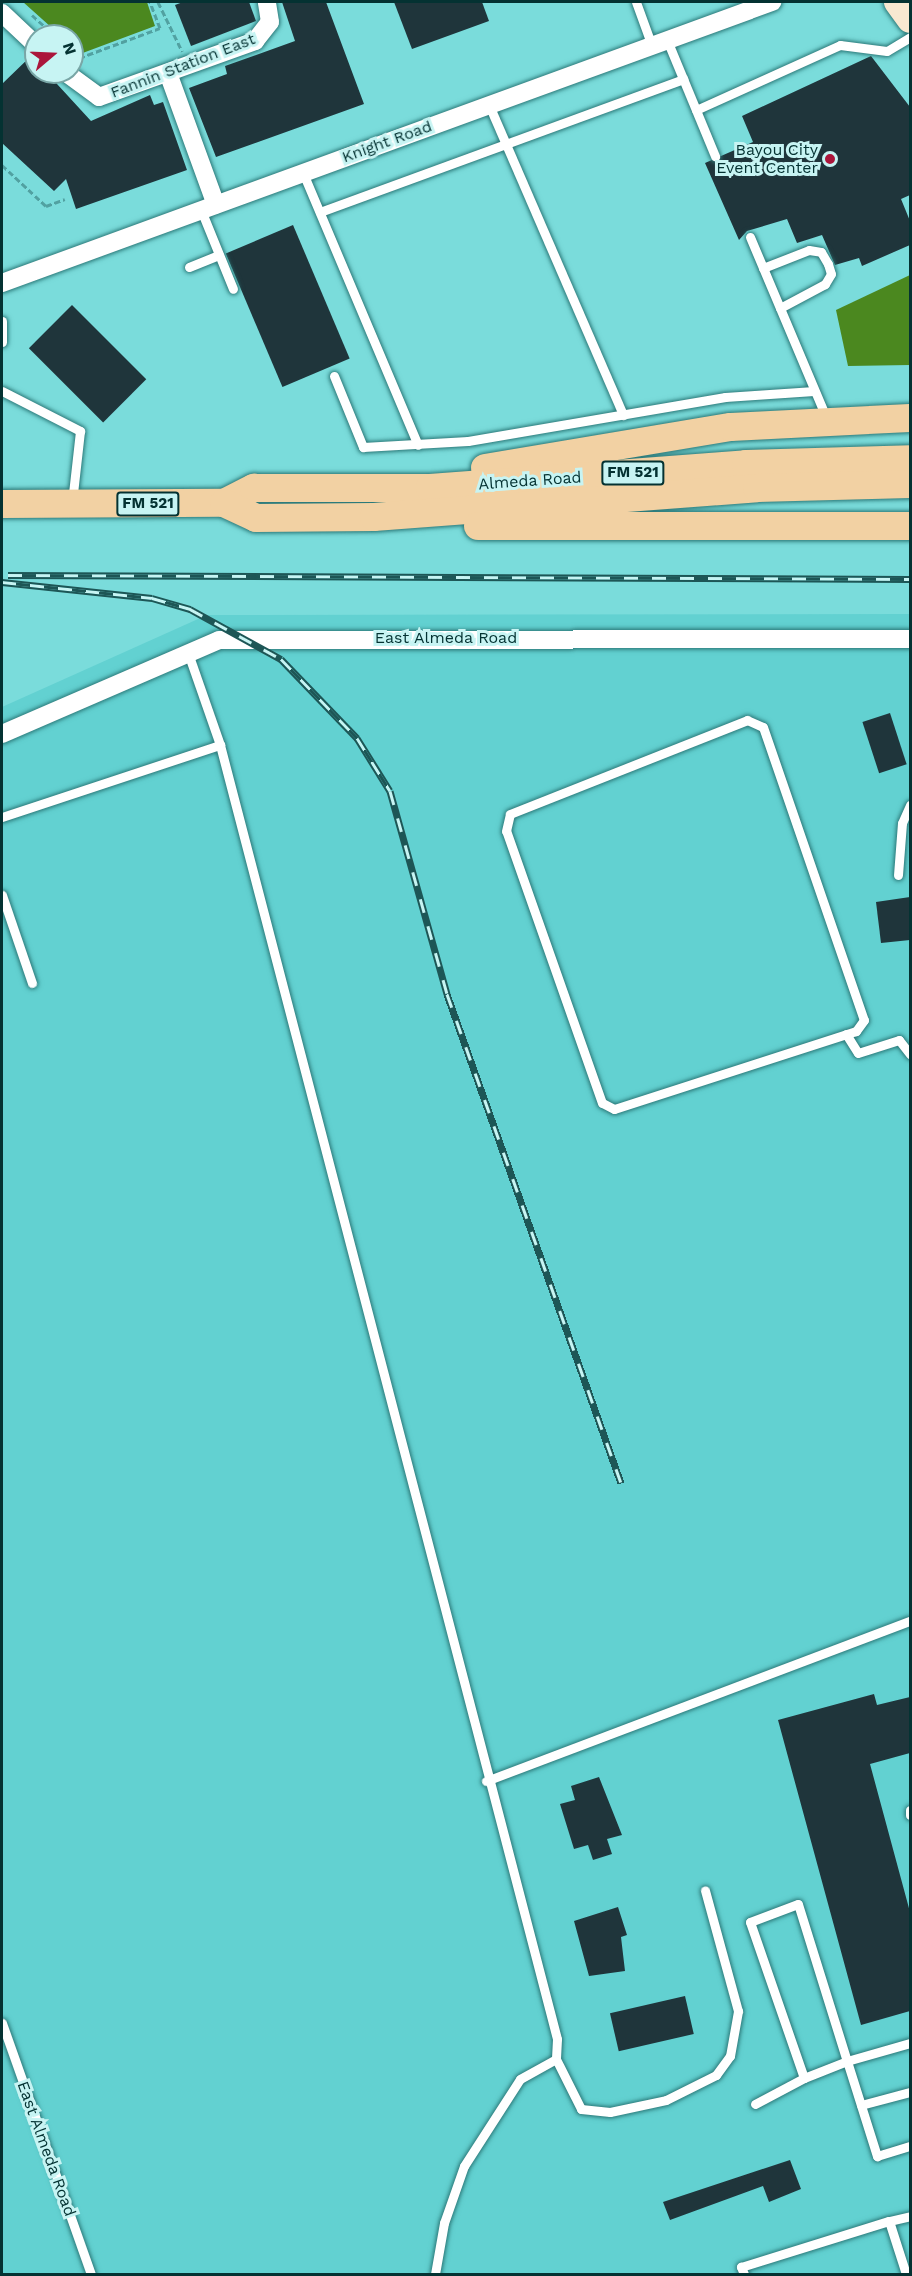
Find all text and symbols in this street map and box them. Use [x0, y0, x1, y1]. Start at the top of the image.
north arrow [24, 24, 84, 84]
street label: Fannin Station East [108, 30, 258, 102]
text: N [59, 40, 81, 57]
street label: Knight Road [339, 117, 435, 167]
place label: Bayou City Event Center [716, 140, 818, 178]
marker: Bayou City Event Center [823, 152, 837, 166]
road number: FM 521 [600, 461, 666, 485]
street label: Almeda Road [478, 468, 582, 494]
road number: FM 521 [115, 492, 181, 516]
street label: East Almeda Road [374, 628, 518, 648]
street label: East Almeda Road [12, 2078, 80, 2220]

